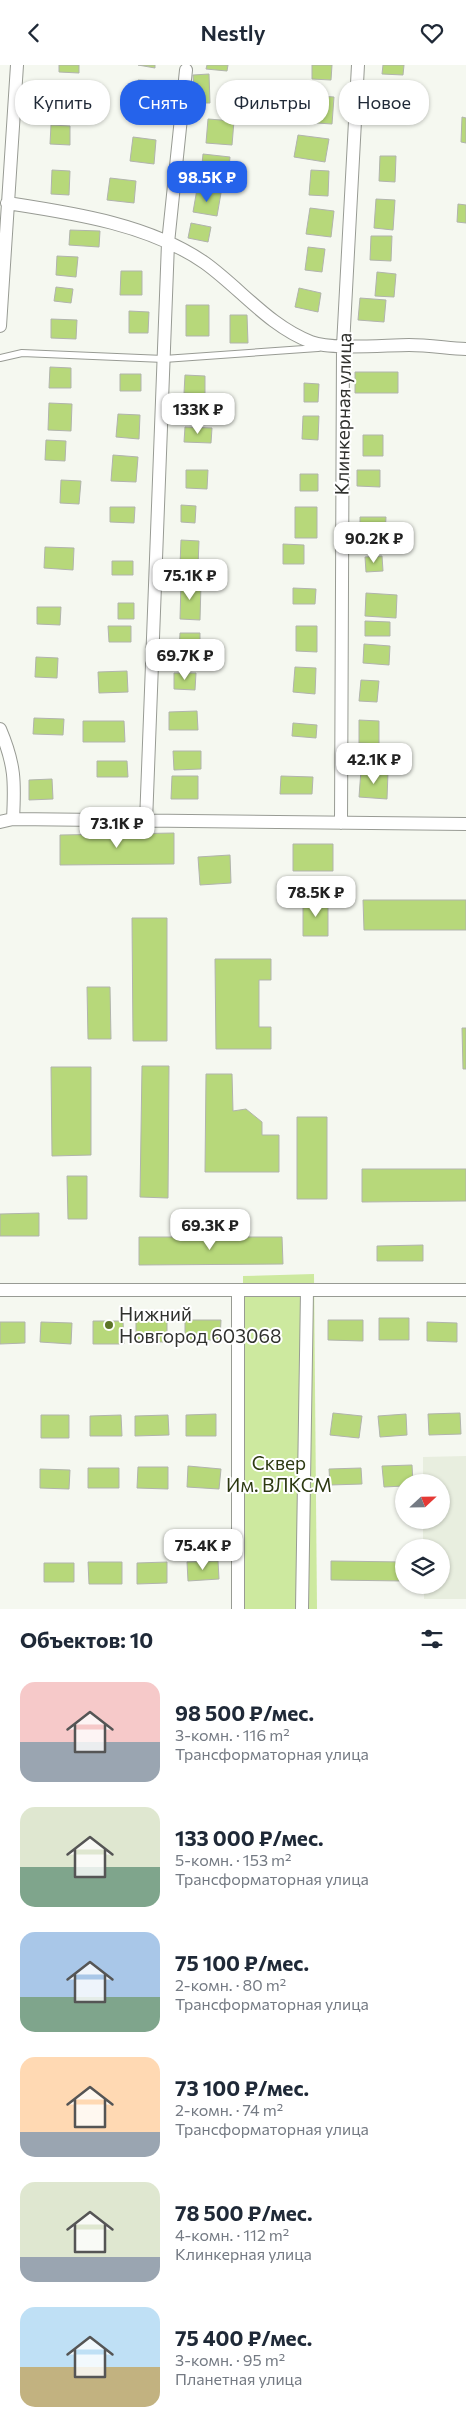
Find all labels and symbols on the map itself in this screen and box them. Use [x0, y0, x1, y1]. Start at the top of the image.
pin: 98.5K ₽ [161, 161, 253, 203]
street label: Клинкерная улица [330, 333, 355, 495]
pin: 133K ₽ [157, 393, 239, 435]
pin: 90.2K ₽ [328, 521, 420, 564]
pin: 75.1K ₽ [144, 559, 236, 601]
pin: 69.7K ₽ [139, 639, 231, 681]
pin: 42.1K ₽ [328, 743, 420, 785]
pin: 73.1K ₽ [71, 807, 163, 849]
pin: 78.5K ₽ [270, 875, 362, 918]
pin: 69.3K ₽ [164, 1209, 256, 1251]
place label: Нижний Новгород 603068 [119, 1302, 281, 1347]
marker: Нижний Новгород 603068 [103, 1319, 115, 1331]
park label: Сквер Им. ВЛКСМ [226, 1451, 332, 1496]
north arrow [395, 1474, 450, 1529]
pin: 75.4K ₽ [157, 1529, 249, 1571]

